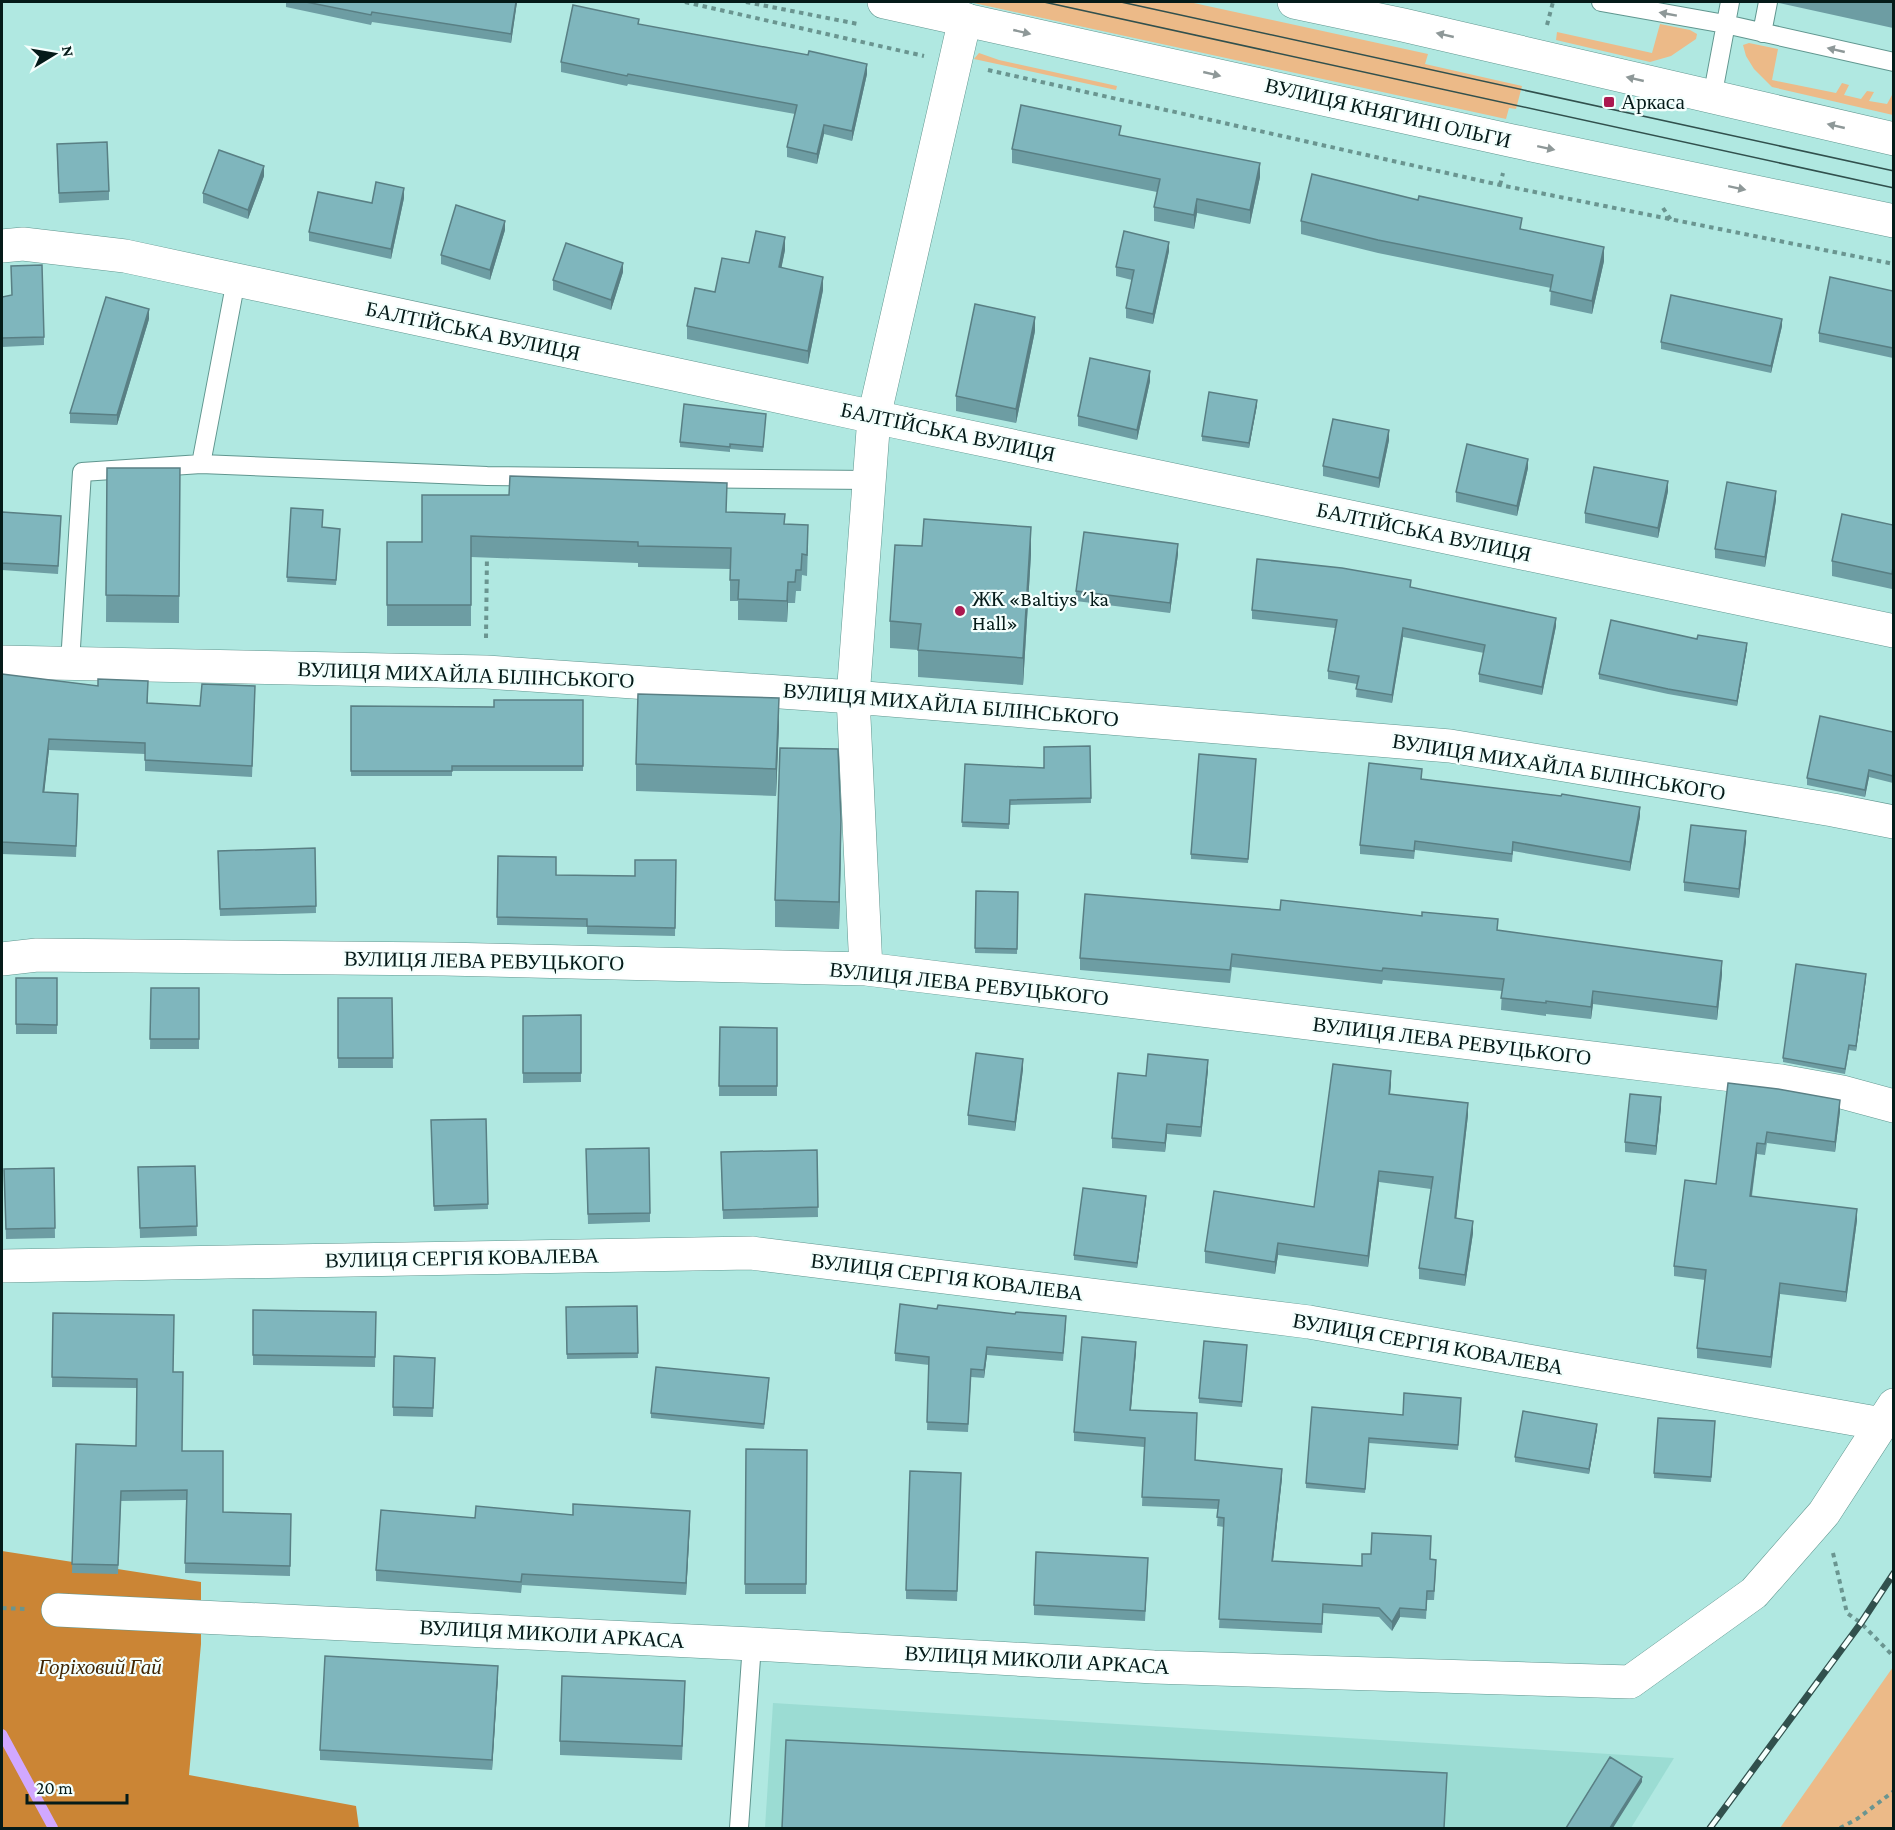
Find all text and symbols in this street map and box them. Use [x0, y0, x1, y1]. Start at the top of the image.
one-way arrow [1658, 9, 1677, 18]
north arrow [24, 24, 84, 84]
one-way arrow [1013, 28, 1032, 37]
one-way arrow [1436, 29, 1454, 39]
text: N [59, 44, 78, 58]
one-way arrow [1827, 44, 1846, 54]
one-way arrow [1203, 70, 1222, 79]
street label: ВУЛИЦЯ КНЯГИНІ ОЛЬГИ [1263, 73, 1513, 153]
one-way arrow [1626, 74, 1644, 84]
place label: Аркаса [1621, 90, 1685, 114]
marker: Аркаса [1602, 95, 1616, 109]
one-way arrow [1827, 121, 1846, 130]
one-way arrow [1537, 144, 1556, 153]
one-way arrow [1728, 184, 1747, 193]
street label: БАЛТІЙСЬКА ВУЛИЦЯ [364, 297, 582, 365]
street label: БАЛТІЙСЬКА ВУЛИЦЯ [839, 398, 1057, 466]
street label: БАЛТІЙСЬКА ВУЛИЦЯ [1315, 498, 1533, 566]
place label: ЖК «Baltiysʹka Hall» [972, 587, 1109, 635]
marker: ЖК «Baltiysʹka Hall» [953, 604, 967, 618]
street label: ВУЛИЦЯ МИХАЙЛА БІЛІНСЬКОГО [297, 657, 635, 693]
street label: ВУЛИЦЯ МИХАЙЛА БІЛІНСЬКОГО [782, 678, 1120, 732]
street label: ВУЛИЦЯ МИХАЙЛА БІЛІНСЬКОГО [1391, 729, 1727, 805]
street label: ВУЛИЦЯ ЛЕВА РЕВУЦЬКОГО [344, 947, 624, 975]
street label: ВУЛИЦЯ ЛЕВА РЕВУЦЬКОГО [828, 957, 1110, 1011]
street label: ВУЛИЦЯ ЛЕВА РЕВУЦЬКОГО [1311, 1012, 1593, 1070]
street label: ВУЛИЦЯ СЕРГІЯ КОВАЛЕВА [325, 1244, 600, 1272]
street label: ВУЛИЦЯ СЕРГІЯ КОВАЛЕВА [809, 1248, 1085, 1306]
street label: ВУЛИЦЯ СЕРГІЯ КОВАЛЕВА [1291, 1308, 1566, 1380]
street label: ВУЛИЦЯ МИКОЛИ АРКАСА [419, 1615, 686, 1653]
street label: ВУЛИЦЯ МИКОЛИ АРКАСА [904, 1641, 1171, 1679]
park label: Горіховий Гай [37, 1655, 162, 1679]
scale bar [27, 1767, 128, 1805]
text: 20 m [36, 1778, 73, 1798]

